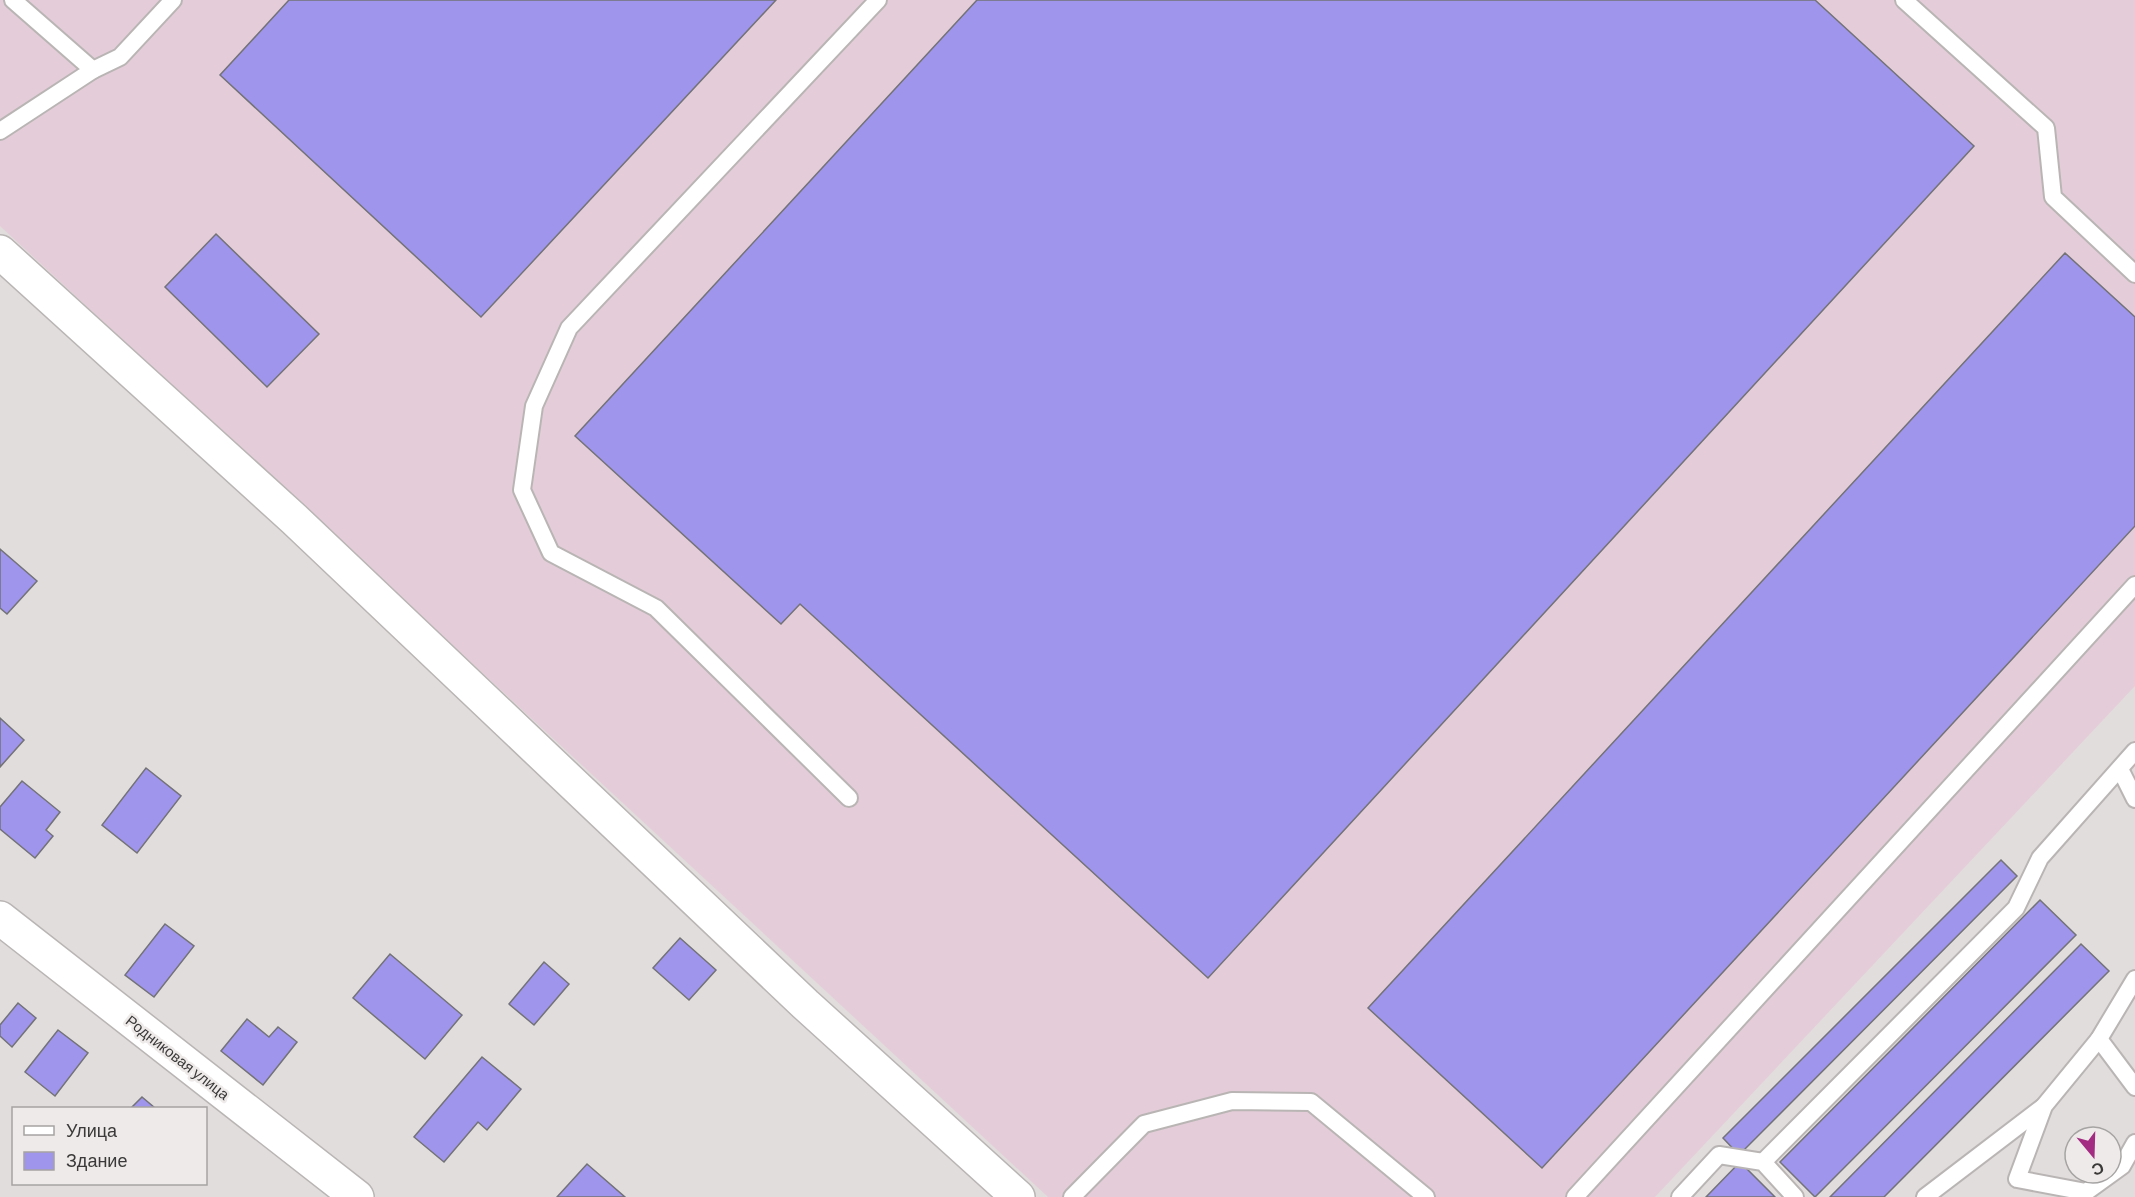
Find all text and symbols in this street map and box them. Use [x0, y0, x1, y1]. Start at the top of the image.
street label: Родниковая улица [123, 1011, 234, 1103]
legend [12, 1107, 207, 1185]
text: Улица [66, 1119, 118, 1141]
north arrow [2063, 1125, 2123, 1185]
text: Здание [66, 1149, 127, 1171]
text: С [2089, 1159, 2107, 1181]

